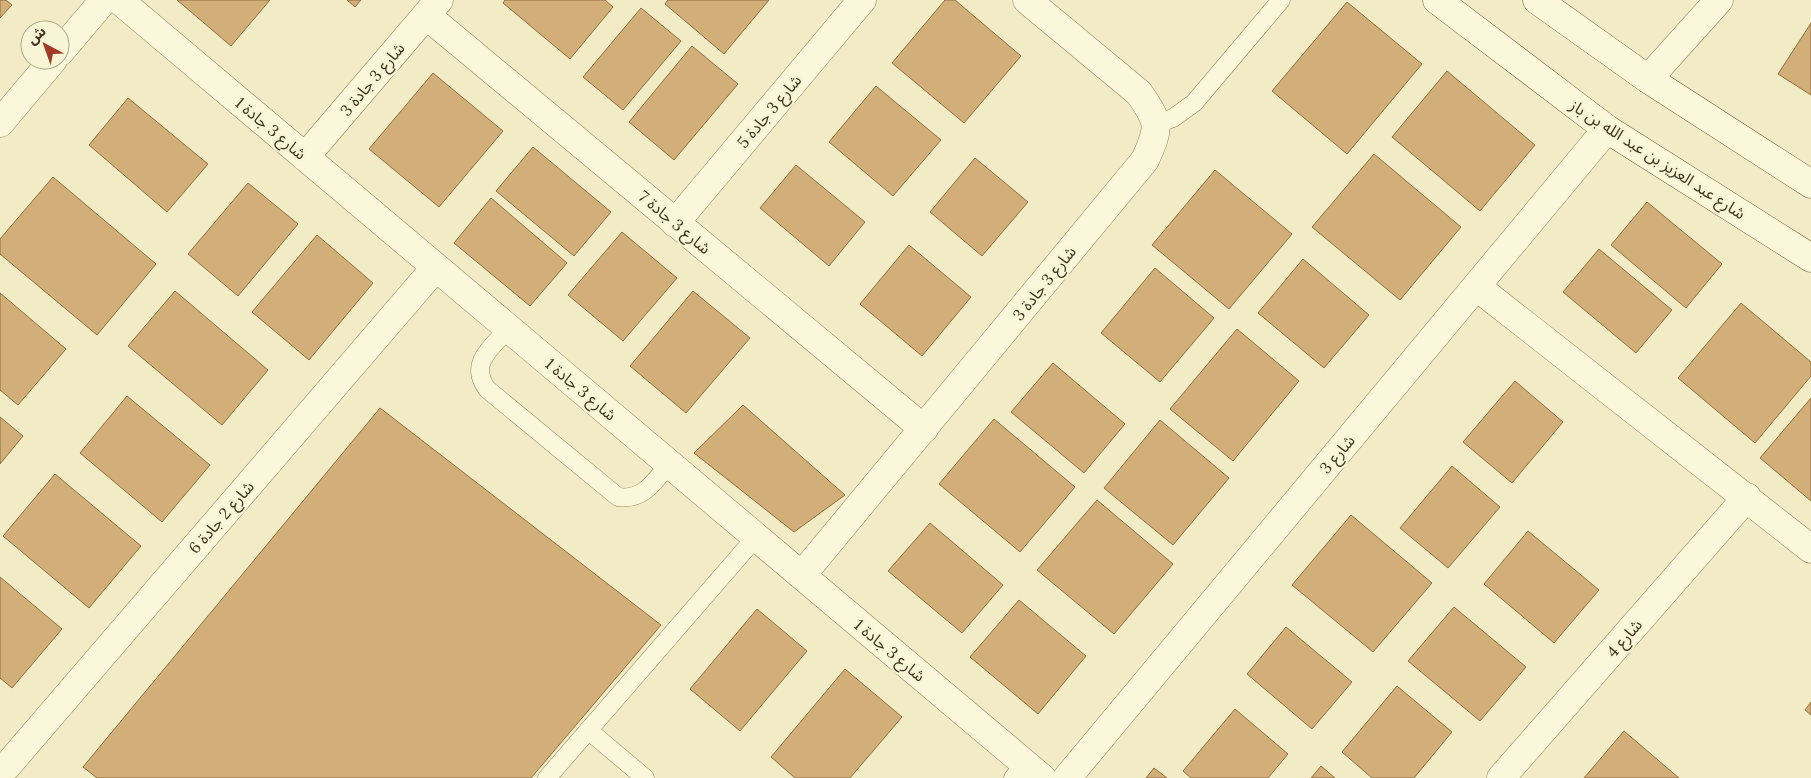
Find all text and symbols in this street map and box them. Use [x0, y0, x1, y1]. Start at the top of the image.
north arrow [20, 20, 70, 70]
text: ش [23, 22, 50, 48]
street label: شارع 3 جادة 3 [335, 38, 411, 122]
street label: شارع 3 جادة 5 [733, 70, 808, 154]
street label: شارع 3 جادة 1 [229, 92, 311, 166]
street label: شارع عبد العزيز بن عبد الله بن باز [1564, 94, 1750, 226]
street label: شارع 3 جادة 7 [633, 186, 715, 260]
street label: شارع 3 جادة 3 [1008, 242, 1082, 326]
street label: شارع 3 جادة 1 [539, 353, 621, 427]
street label: شارع 3 [1315, 431, 1361, 479]
street label: شارع 2 جادة 6 [184, 477, 260, 559]
street label: شارع 3 جادة 1 [848, 614, 930, 688]
street label: شارع 4 [1602, 615, 1648, 663]

